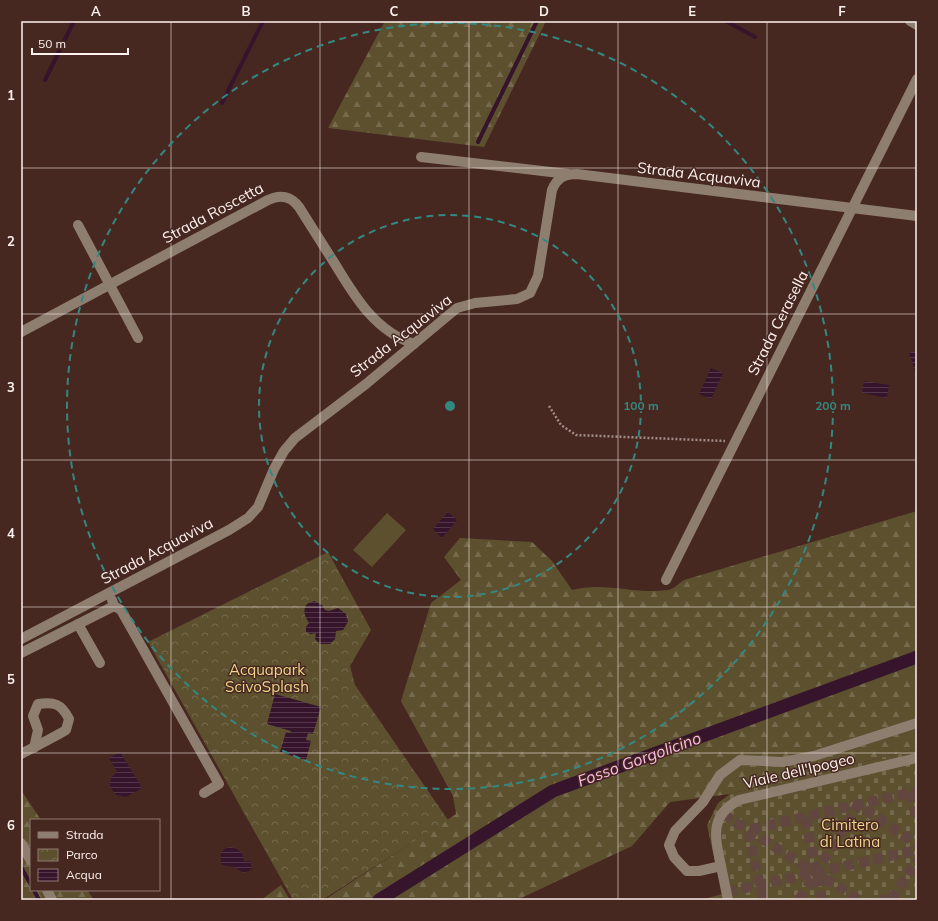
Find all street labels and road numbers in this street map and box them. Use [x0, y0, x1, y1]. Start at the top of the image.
street label: Strada Acquaviva [636, 158, 762, 191]
street label: Strada Roscetta [159, 178, 267, 247]
street label: Strada Cerasella [743, 267, 812, 378]
street label: Strada Acquaviva [346, 290, 455, 381]
street label: Strada Acquaviva [98, 513, 216, 588]
street label: Viale dell'Ipogeo [741, 748, 856, 793]

